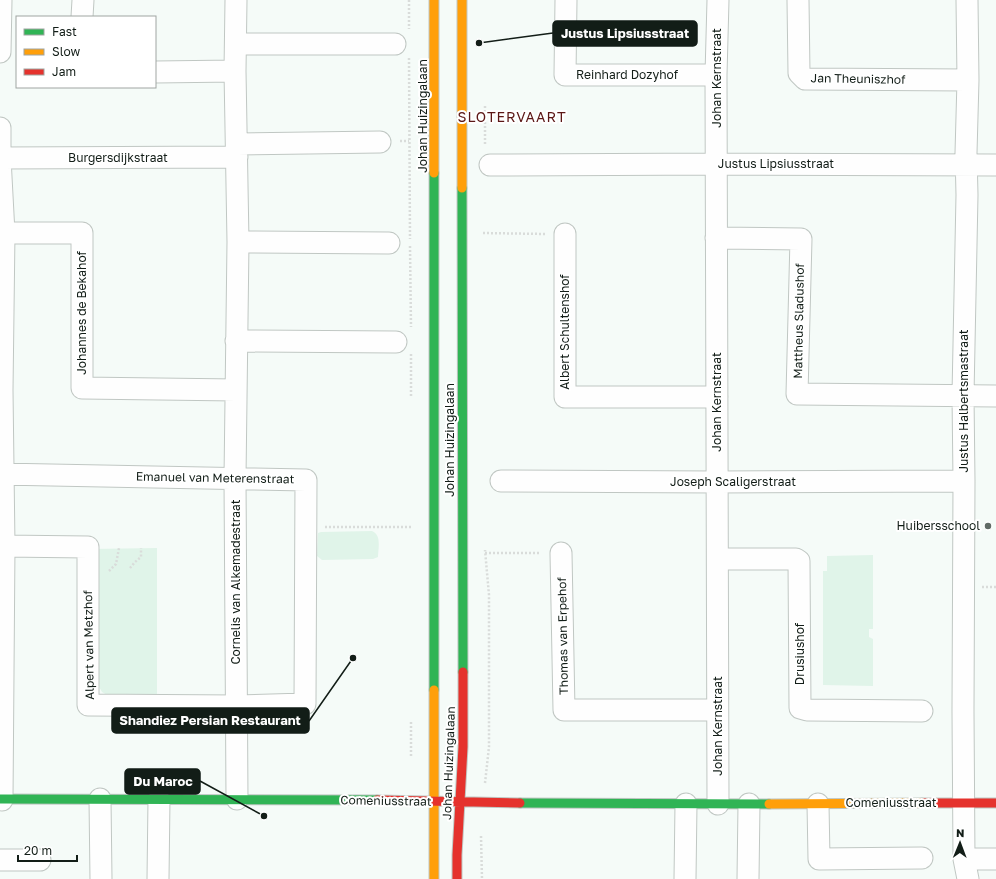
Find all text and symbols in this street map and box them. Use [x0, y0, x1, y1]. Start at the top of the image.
legend [16, 16, 156, 88]
callout: Justus Lipsiusstraat [553, 21, 697, 46]
text: Fast [52, 24, 77, 39]
text: Justus Lipsiusstraat [561, 25, 689, 41]
street label: Johan Kernstraat [709, 28, 724, 128]
text: Slow [52, 44, 80, 59]
street label: Johan Huizingalaan [415, 59, 430, 173]
text: Jam [52, 64, 76, 79]
street label: Reinhard Dozyhof [576, 67, 679, 82]
street label: Jan Theuniszhof [810, 70, 906, 87]
district label: SLOTERVAART [457, 108, 567, 125]
street label: Burgersdijkstraat [68, 150, 168, 165]
street label: Justus Lipsiusstraat [718, 156, 834, 171]
street label: Johannes de Bekahof [74, 251, 89, 375]
street label: Mattheus Sladushof [790, 262, 807, 379]
street label: Albert Schultenshof [557, 274, 572, 390]
street label: Justus Halbertsmastraat [956, 329, 971, 473]
street label: Johan Kernstraat [709, 352, 724, 452]
street label: Johan Huizingalaan [442, 383, 457, 497]
street label: Emanuel van Meterenstraat [136, 469, 295, 486]
street label: Joseph Scaligerstraat [670, 474, 796, 489]
street label: Cornelis van Alkemadestraat [228, 499, 243, 665]
place label: Huibersschool [897, 518, 980, 533]
marker: Huibersschool [983, 521, 993, 531]
street label: Thomas van Erpehof [554, 577, 571, 695]
street label: Alpert van Metzhof [80, 590, 97, 700]
street label: Drusiushof [792, 622, 807, 685]
street label: Johan Kernstraat [710, 676, 725, 776]
street label: Johan Huizingalaan [439, 706, 458, 820]
callout: Shandiez Persian Restaurant [112, 708, 309, 733]
text: Shandiez Persian Restaurant [119, 712, 301, 728]
callout: Du Maroc [125, 769, 200, 794]
text: Du Maroc [133, 773, 193, 789]
street label: Comeniusstraat [340, 792, 432, 809]
street label: Comeniusstraat [845, 795, 937, 810]
north arrow [940, 823, 980, 863]
text: N [956, 826, 964, 839]
scale bar [18, 837, 77, 863]
text: 20 m [24, 843, 52, 858]

